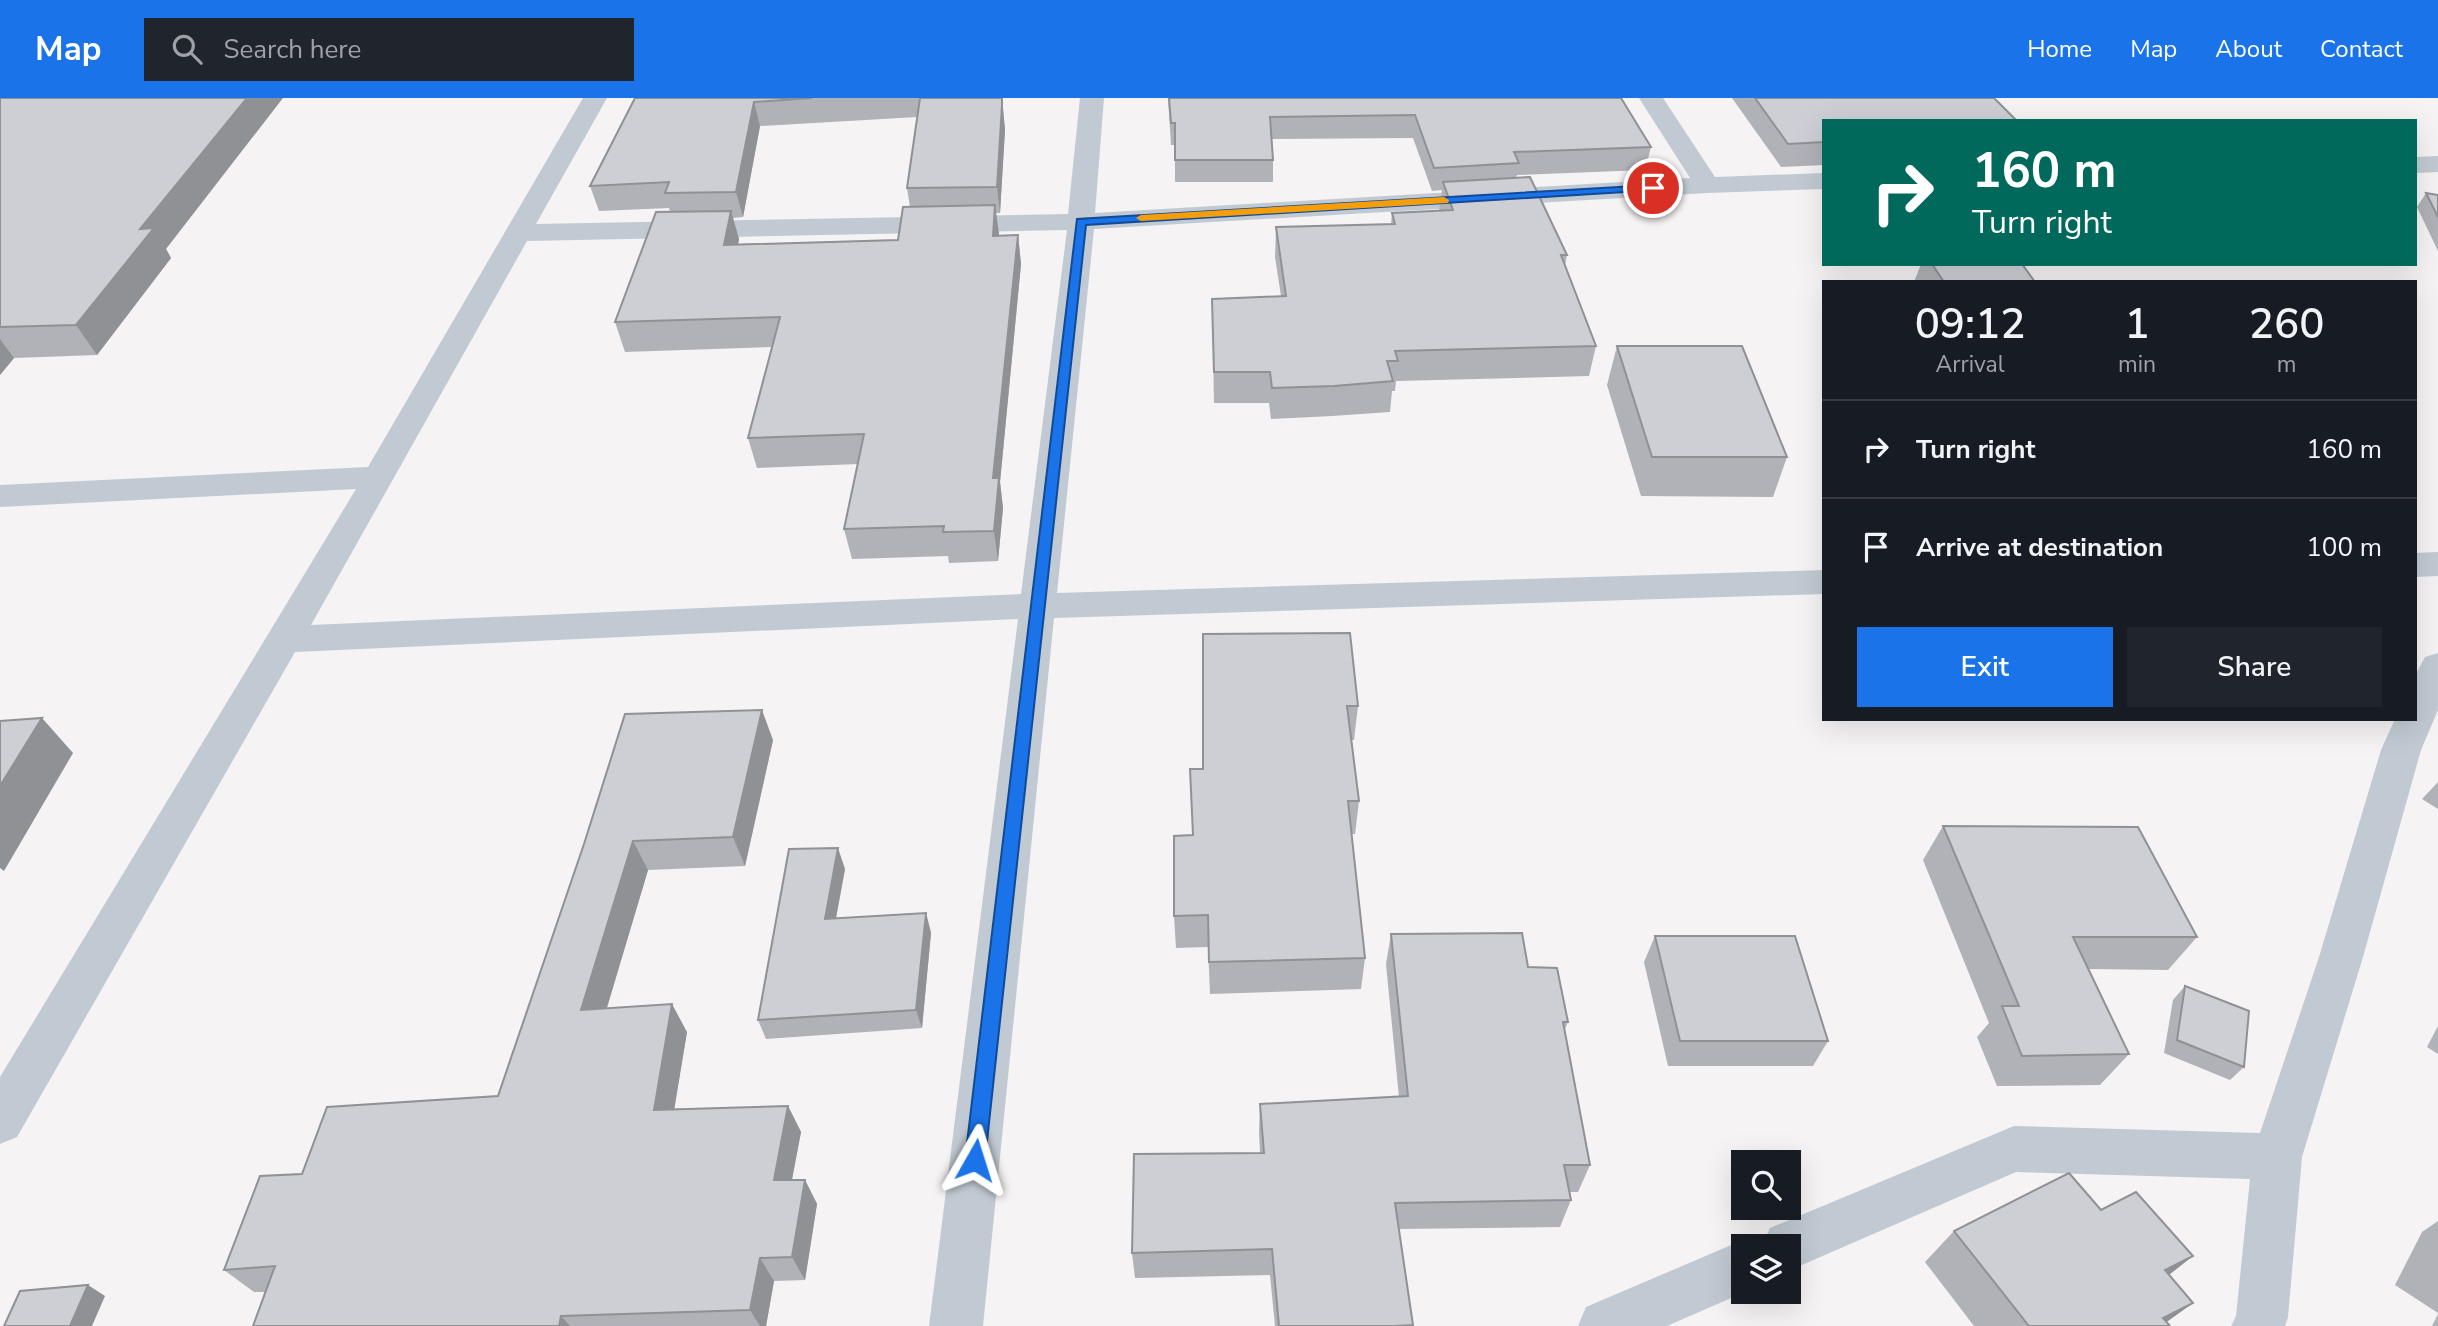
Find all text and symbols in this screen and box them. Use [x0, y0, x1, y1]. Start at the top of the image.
search box [144, 18, 634, 81]
text: Map [35, 27, 102, 72]
icon: search [168, 30, 206, 68]
text: Search here [224, 32, 361, 67]
text: Home [2027, 33, 2092, 65]
text: Map [2130, 33, 2177, 65]
text: About [2215, 33, 2282, 65]
text: Contact [2320, 33, 2403, 65]
text: 160 m [1972, 137, 2116, 204]
icon: right [1857, 147, 1948, 238]
pin [1623, 158, 1683, 218]
icon: arrive [1634, 169, 1672, 207]
text: Turn right [1972, 201, 2112, 244]
text: 09:12 [1915, 296, 2025, 353]
text: 1 [2124, 296, 2150, 353]
text: 260 [2249, 296, 2324, 353]
text: Arrival [1935, 349, 2005, 380]
text: min [2118, 349, 2156, 380]
text: m [2277, 349, 2296, 380]
icon: right [1857, 430, 1895, 468]
text: Turn right [1916, 432, 2035, 467]
text: 160 m [2306, 432, 2382, 467]
icon: arrive [1857, 528, 1895, 566]
text: Arrive at destination [1916, 530, 2163, 565]
text: 100 m [2306, 530, 2382, 565]
button: Exit [1857, 627, 2113, 707]
button: Share [2127, 627, 2382, 707]
position arrow [938, 1123, 1012, 1197]
map controls [1731, 1150, 1801, 1304]
button: search [1731, 1150, 1801, 1220]
button: layers [1731, 1234, 1801, 1304]

